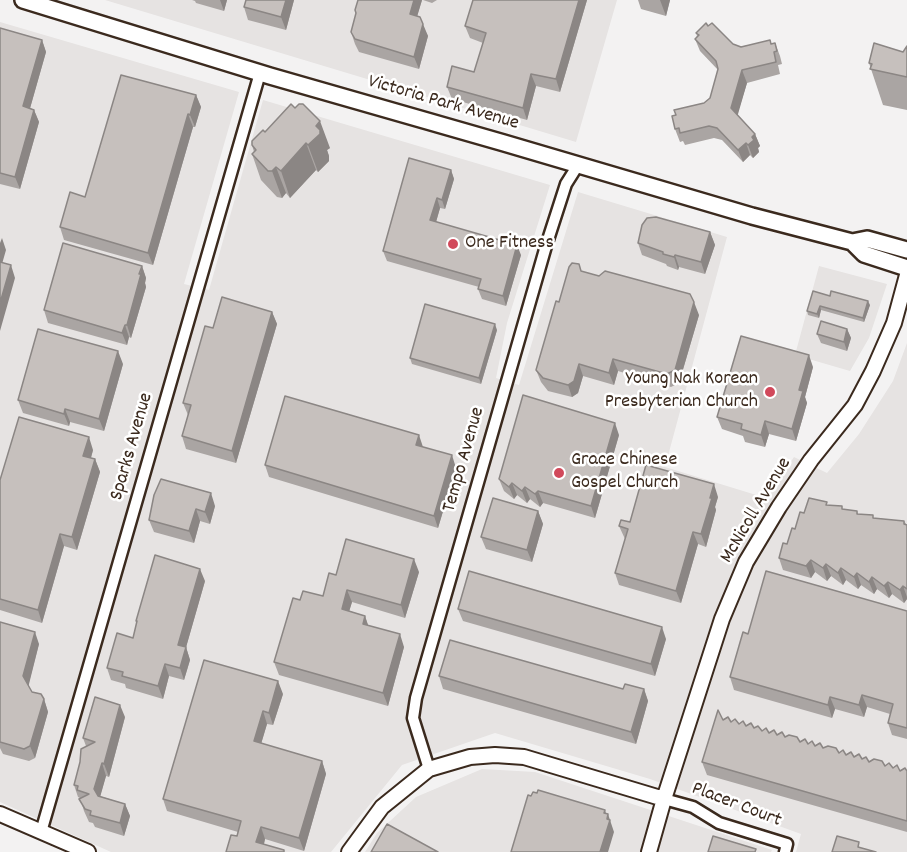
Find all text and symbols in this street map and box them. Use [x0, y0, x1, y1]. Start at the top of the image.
street label: Victoria Park Avenue [365, 71, 521, 137]
place label: One Fitness [465, 232, 554, 256]
marker: One Fitness [446, 237, 460, 251]
place label: Young Nak Korean Presbyterian Church [605, 368, 758, 415]
marker: Young Nak Korean Presbyterian Church [763, 385, 777, 399]
street label: Sparks Avenue [106, 390, 160, 504]
street label: Tempo Avenue [439, 405, 491, 515]
place label: Grace Chinese Gospel Church [571, 449, 678, 496]
street label: McNicoll Avenue [716, 454, 798, 568]
marker: Grace Chinese Gospel Church [552, 466, 566, 480]
street label: Placer Court [688, 778, 784, 834]

